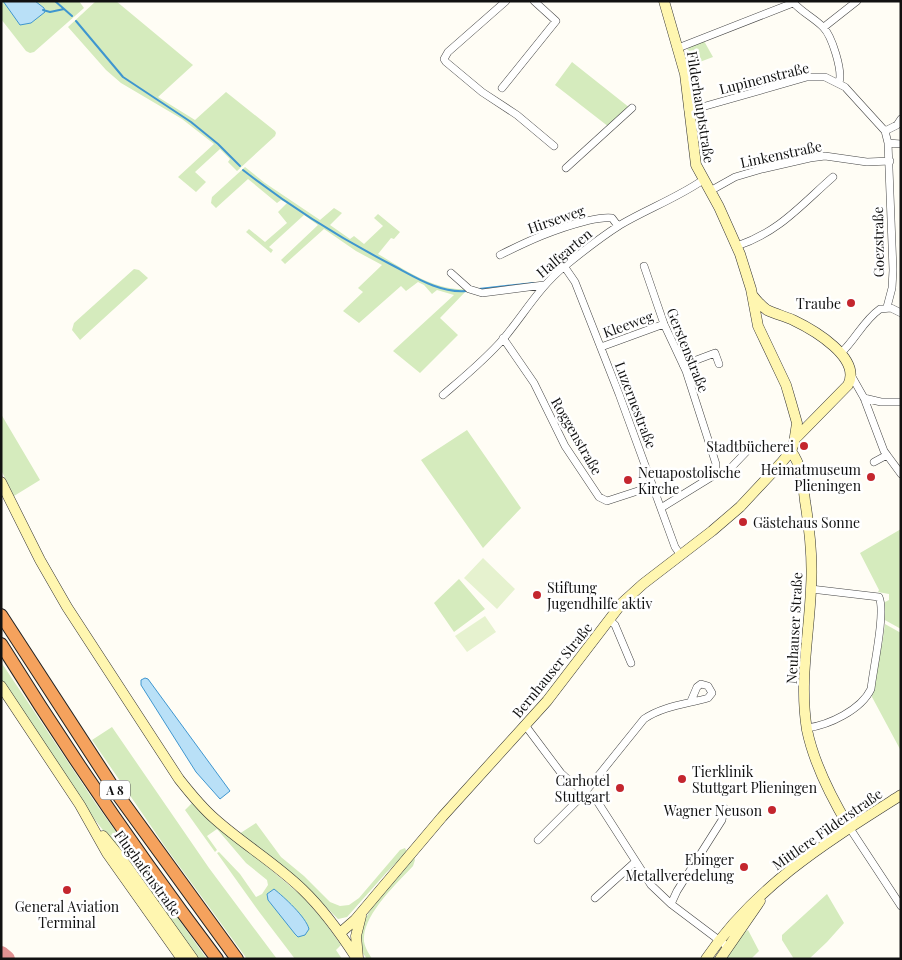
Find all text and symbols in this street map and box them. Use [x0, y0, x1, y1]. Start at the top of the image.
street label: Filderhauptstraße [683, 50, 719, 164]
street label: Lupinenstraße [717, 58, 811, 98]
street label: Linkenstraße [738, 136, 824, 172]
street label: Hirseweg [525, 200, 588, 238]
street label: Goezstraße [868, 206, 888, 278]
street label: Halfgarten [532, 224, 596, 282]
place label: Traube [796, 294, 841, 313]
marker: Traube [845, 297, 857, 309]
street label: Gerstenstraße [662, 305, 714, 395]
street label: Kleeweg [600, 306, 656, 342]
street label: Luzernestraße [611, 359, 661, 451]
street label: Roggenstraße [547, 394, 607, 478]
place label: Stadtbücherei [706, 437, 794, 456]
marker: Stadtbücherei [798, 440, 810, 452]
place label: Heimatmuseum Plieningen [761, 460, 862, 495]
place label: Neuapostolische Kirche [638, 463, 741, 498]
marker: Heimatmuseum Plieningen [865, 471, 877, 483]
marker: Neuapostolische Kirche [622, 474, 634, 486]
place label: Gästehaus Sonne [753, 513, 860, 532]
marker: Gästehaus Sonne [737, 516, 749, 528]
street label: Neuhauser Straße [782, 572, 806, 684]
place label: Stiftung Jugendhilfe aktiv [546, 578, 652, 613]
marker: Stiftung Jugendhilfe aktiv [531, 589, 543, 601]
street label: Bernhauser Straße [508, 618, 596, 722]
place label: Tierklinik Stuttgart Plieningen [692, 762, 818, 797]
place label: Carhotel Stuttgart [555, 771, 611, 806]
marker: Tierklinik Stuttgart Plieningen [676, 773, 688, 785]
road number: A 8 [100, 780, 130, 800]
marker: Carhotel Stuttgart [614, 782, 626, 794]
street label: Mittlere Filderstraße [768, 784, 886, 874]
place label: Wagner Neuson [663, 801, 763, 820]
marker: Wagner Neuson [766, 804, 778, 816]
street label: Flughafenstraße [110, 826, 186, 920]
place label: Ebinger Metallveredelung [625, 850, 735, 885]
marker: Ebinger Metallveredelung [738, 861, 750, 873]
marker: General Aviation Terminal [61, 884, 73, 896]
place label: General Aviation Terminal [15, 897, 120, 932]

